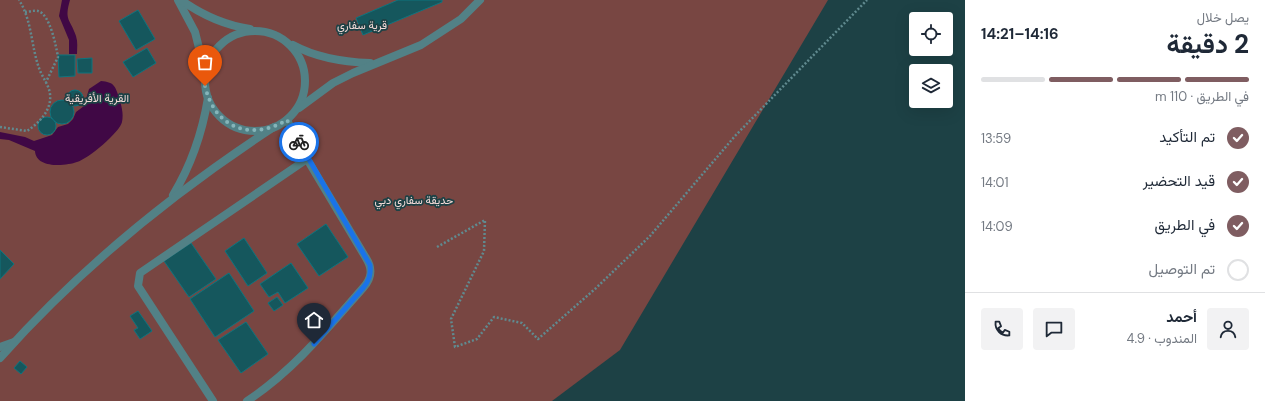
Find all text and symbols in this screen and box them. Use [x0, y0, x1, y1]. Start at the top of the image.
text: يصل خلال [1197, 9, 1249, 26]
map controls [909, 12, 953, 108]
button: locate [909, 12, 953, 56]
park label: قرية سفاري [337, 18, 387, 35]
text: 14:16–14:21 [981, 24, 1059, 44]
text: 2 دقيقة [1167, 27, 1249, 61]
pin [188, 45, 222, 86]
icon: bag [194, 51, 216, 73]
button: layers [909, 64, 953, 108]
text: في الطريق · 110 m [1155, 88, 1249, 105]
park label: القرية الأفريقية [65, 91, 129, 105]
courier [279, 122, 319, 162]
text: تم التأكيد [1159, 127, 1215, 147]
icon: check [1227, 127, 1249, 149]
text: 13:59 [981, 130, 1011, 147]
icon: bike [288, 131, 310, 153]
text: قيد التحضير [1143, 171, 1215, 191]
icon: check [1227, 171, 1249, 193]
text: 14:01 [981, 174, 1009, 191]
park label: حديقة سفاري دبي [375, 193, 453, 210]
text: في الطريق [1154, 215, 1215, 235]
icon: check [1227, 215, 1249, 237]
text: 14:09 [981, 218, 1013, 235]
text: تم التوصيل [1149, 259, 1215, 279]
pin [297, 303, 331, 344]
text: أحمد [1166, 307, 1197, 327]
button: phone [981, 308, 1023, 350]
button: chat [1033, 308, 1075, 350]
button: person [1207, 308, 1249, 350]
icon: home [303, 309, 325, 331]
text: المندوب · 4.9 [1127, 330, 1197, 347]

